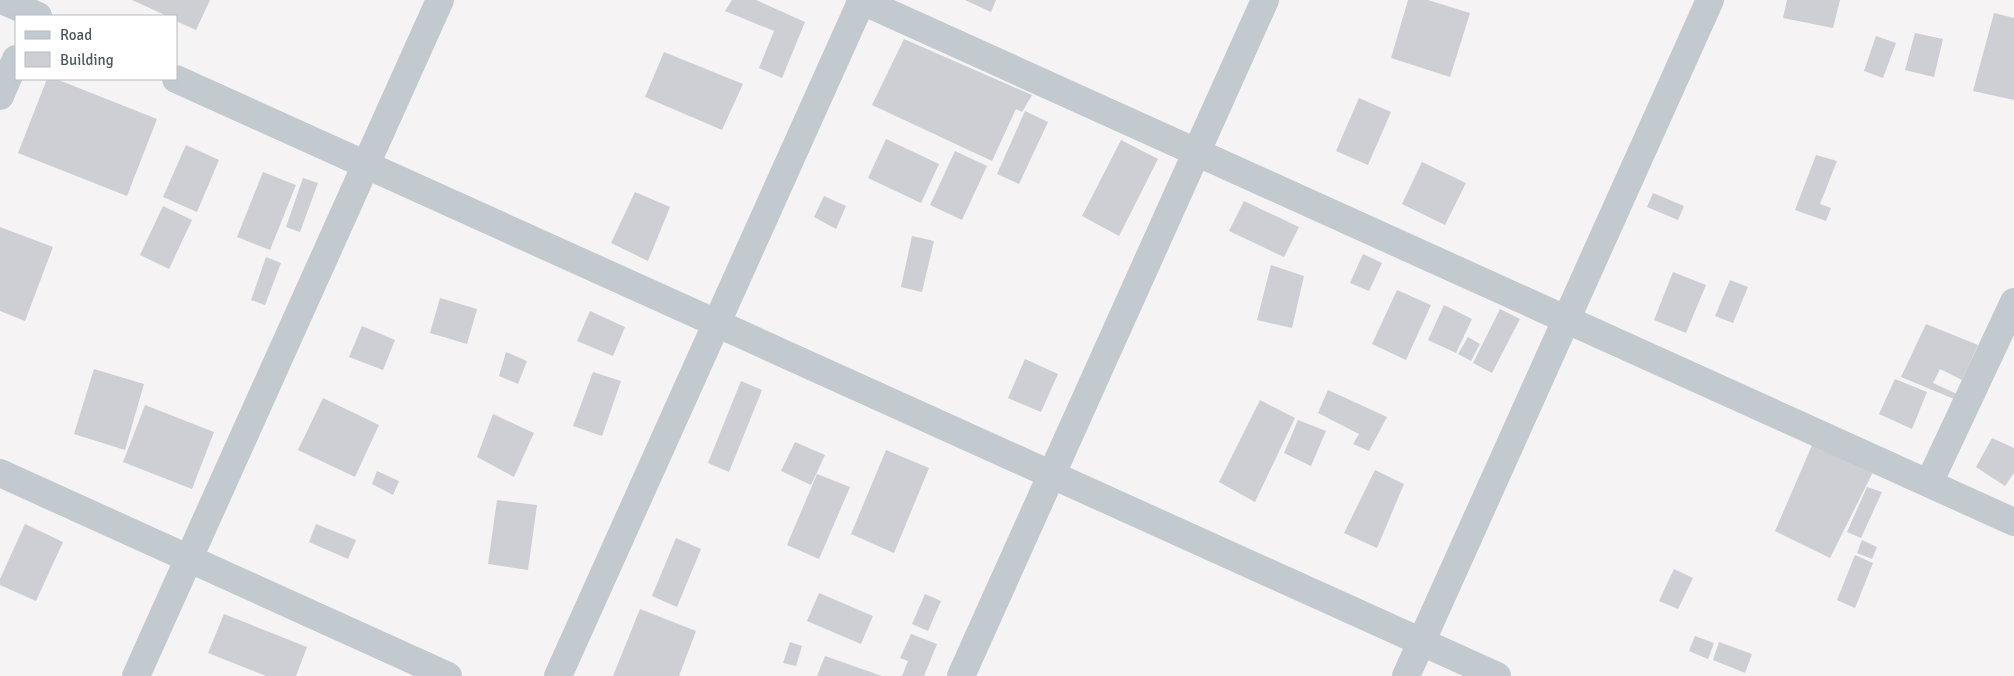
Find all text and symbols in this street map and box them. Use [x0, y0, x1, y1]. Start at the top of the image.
legend [15, 15, 178, 80]
text: Road [60, 26, 92, 44]
text: Building [60, 51, 114, 69]

